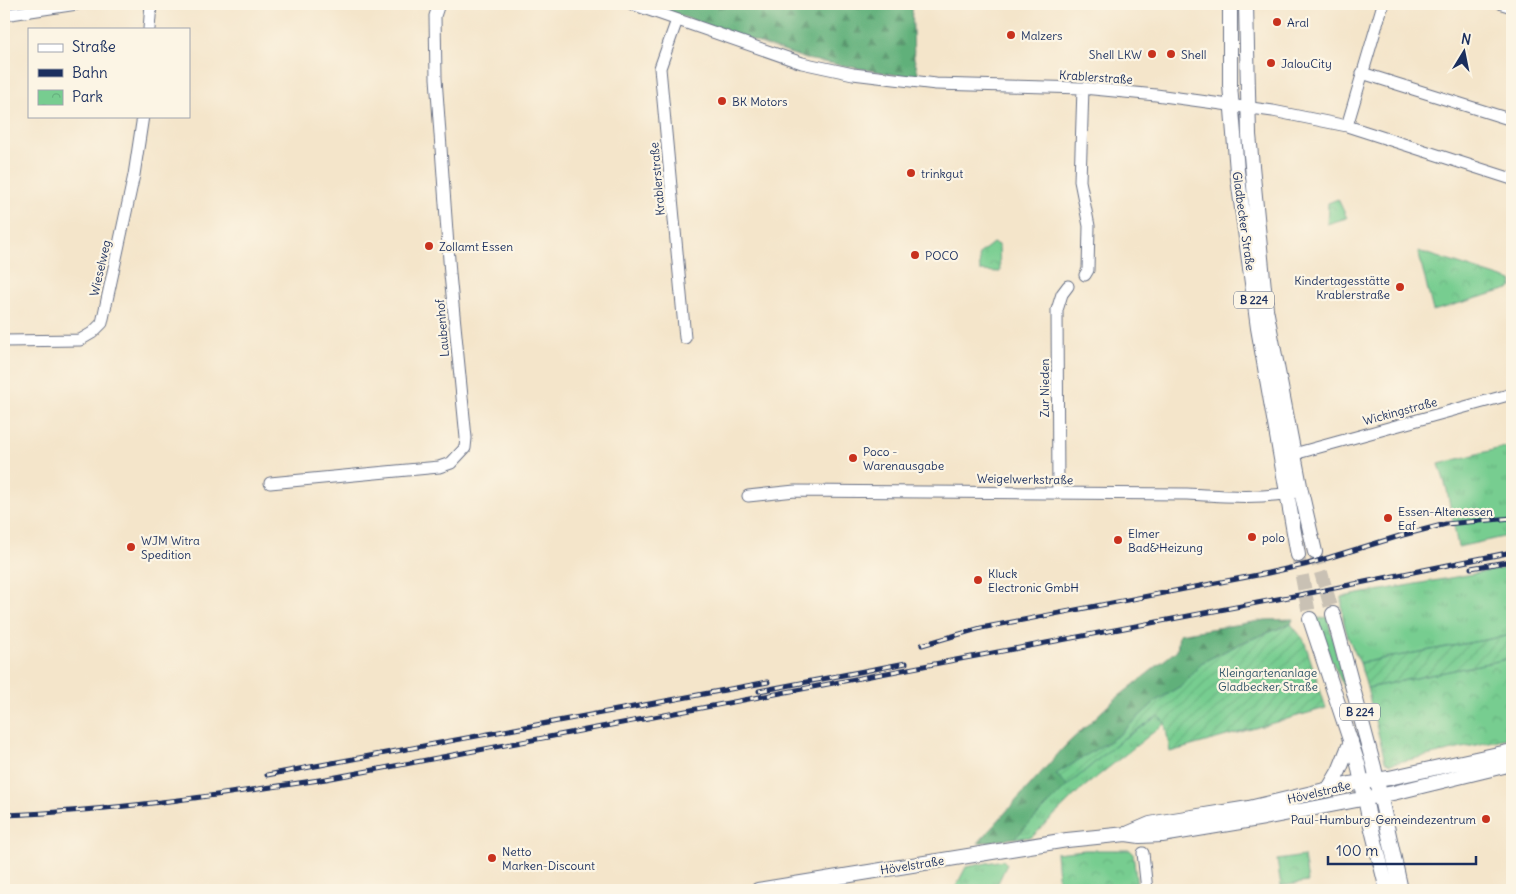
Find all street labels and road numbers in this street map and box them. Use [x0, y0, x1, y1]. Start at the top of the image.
street label: Krablerstraße [1059, 67, 1133, 87]
street label: Krablerstraße [646, 142, 668, 216]
street label: Gladbecker Straße [1230, 171, 1258, 271]
street label: Wieselweg [86, 238, 114, 298]
road number: B 224 [1234, 292, 1274, 308]
street label: Laubenhof [432, 297, 452, 357]
street label: Zur Nieden [1037, 358, 1052, 418]
street label: Wickingstraße [1361, 394, 1439, 428]
street label: Weigelwerkstraße [977, 471, 1073, 487]
road number: B 224 [1340, 704, 1380, 720]
street label: Hövelstraße [1286, 777, 1352, 807]
street label: Hövelstraße [879, 853, 945, 877]

